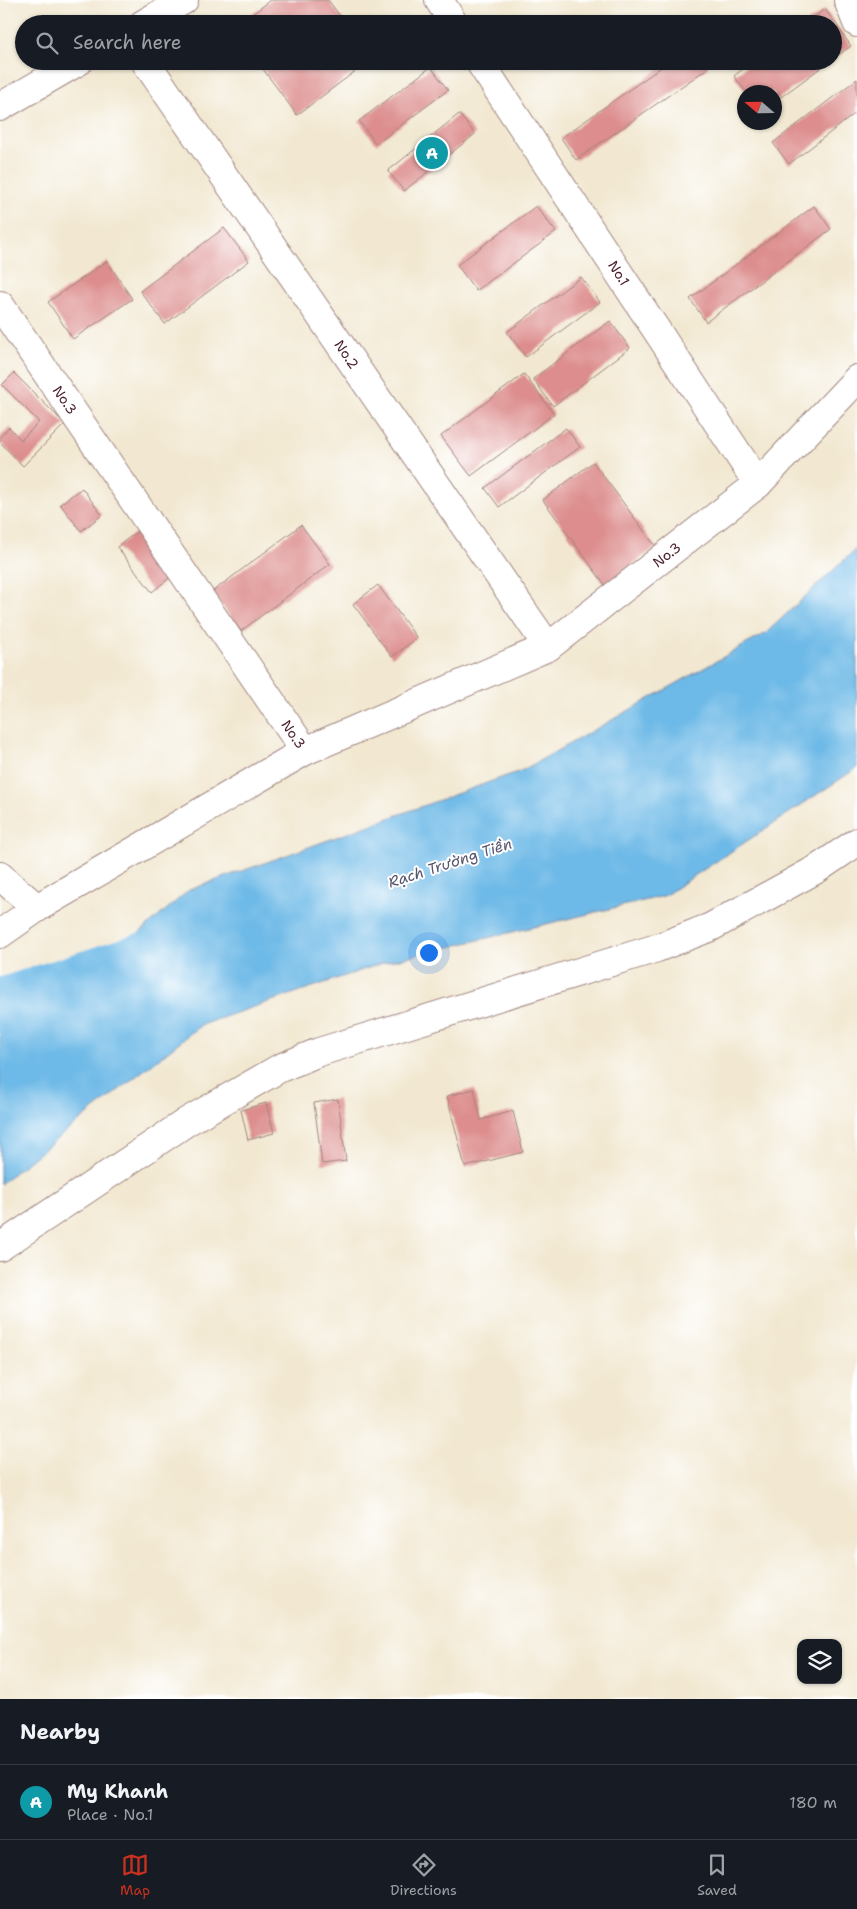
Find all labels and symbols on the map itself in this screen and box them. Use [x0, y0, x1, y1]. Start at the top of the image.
north arrow [737, 85, 782, 130]
pin: A [416, 134, 448, 172]
street label: No.1 [604, 257, 634, 289]
street label: No.2 [330, 336, 363, 372]
street label: No.3 [49, 382, 81, 418]
street label: No.3 [649, 538, 685, 571]
street label: No.3 [277, 716, 310, 752]
water label: Rạch Trường Tiền [386, 834, 514, 892]
your location [416, 940, 442, 966]

